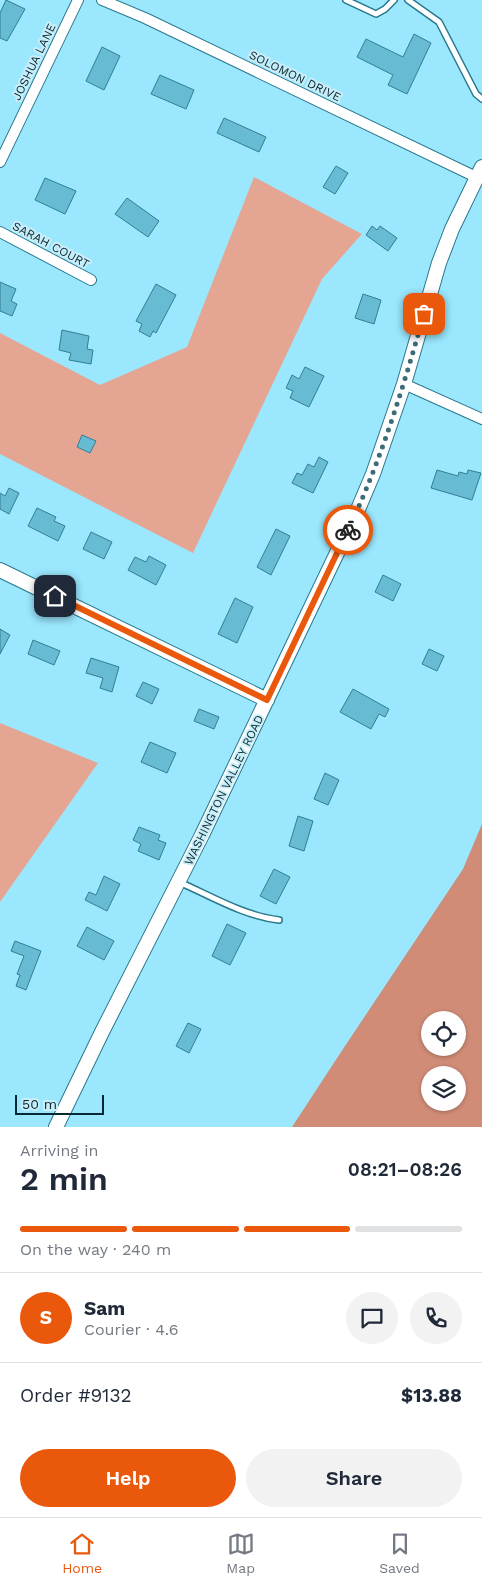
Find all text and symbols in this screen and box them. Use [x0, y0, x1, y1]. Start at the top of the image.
street label: JOSHUA LANE [9, 21, 59, 103]
street label: SOLOMON DRIVE [247, 48, 343, 104]
street label: SARAH COURT [10, 219, 92, 271]
pin [403, 293, 445, 335]
icon: bag [410, 300, 438, 328]
courier [323, 505, 373, 555]
icon: bike [334, 516, 362, 544]
pin [34, 575, 76, 617]
icon: home [41, 582, 69, 610]
street label: WASHINGTON VALLEY ROAD [181, 713, 267, 867]
map controls [421, 1011, 466, 1111]
button: locate [421, 1011, 466, 1056]
button: layers [421, 1066, 466, 1111]
scale bar [15, 1092, 104, 1115]
text: 50 m [22, 1096, 57, 1112]
text: Arriving in [20, 1141, 98, 1160]
text: 08:21–08:26 [348, 1158, 462, 1181]
text: 2 min [20, 1160, 108, 1198]
text: On the way · 240 m [20, 1240, 171, 1259]
button: chat [346, 1292, 398, 1344]
button: phone [410, 1292, 462, 1344]
text: Sam [84, 1297, 125, 1320]
text: S [40, 1306, 52, 1329]
text: Courier · 4.6 [84, 1320, 179, 1339]
text: Order #9132 [20, 1384, 132, 1407]
text: $13.88 [401, 1384, 462, 1407]
button: Help [20, 1449, 236, 1507]
button: Share [246, 1449, 462, 1507]
tab: Home [62, 1530, 102, 1576]
tab: Map [226, 1530, 255, 1576]
tab: Saved [379, 1530, 420, 1576]

